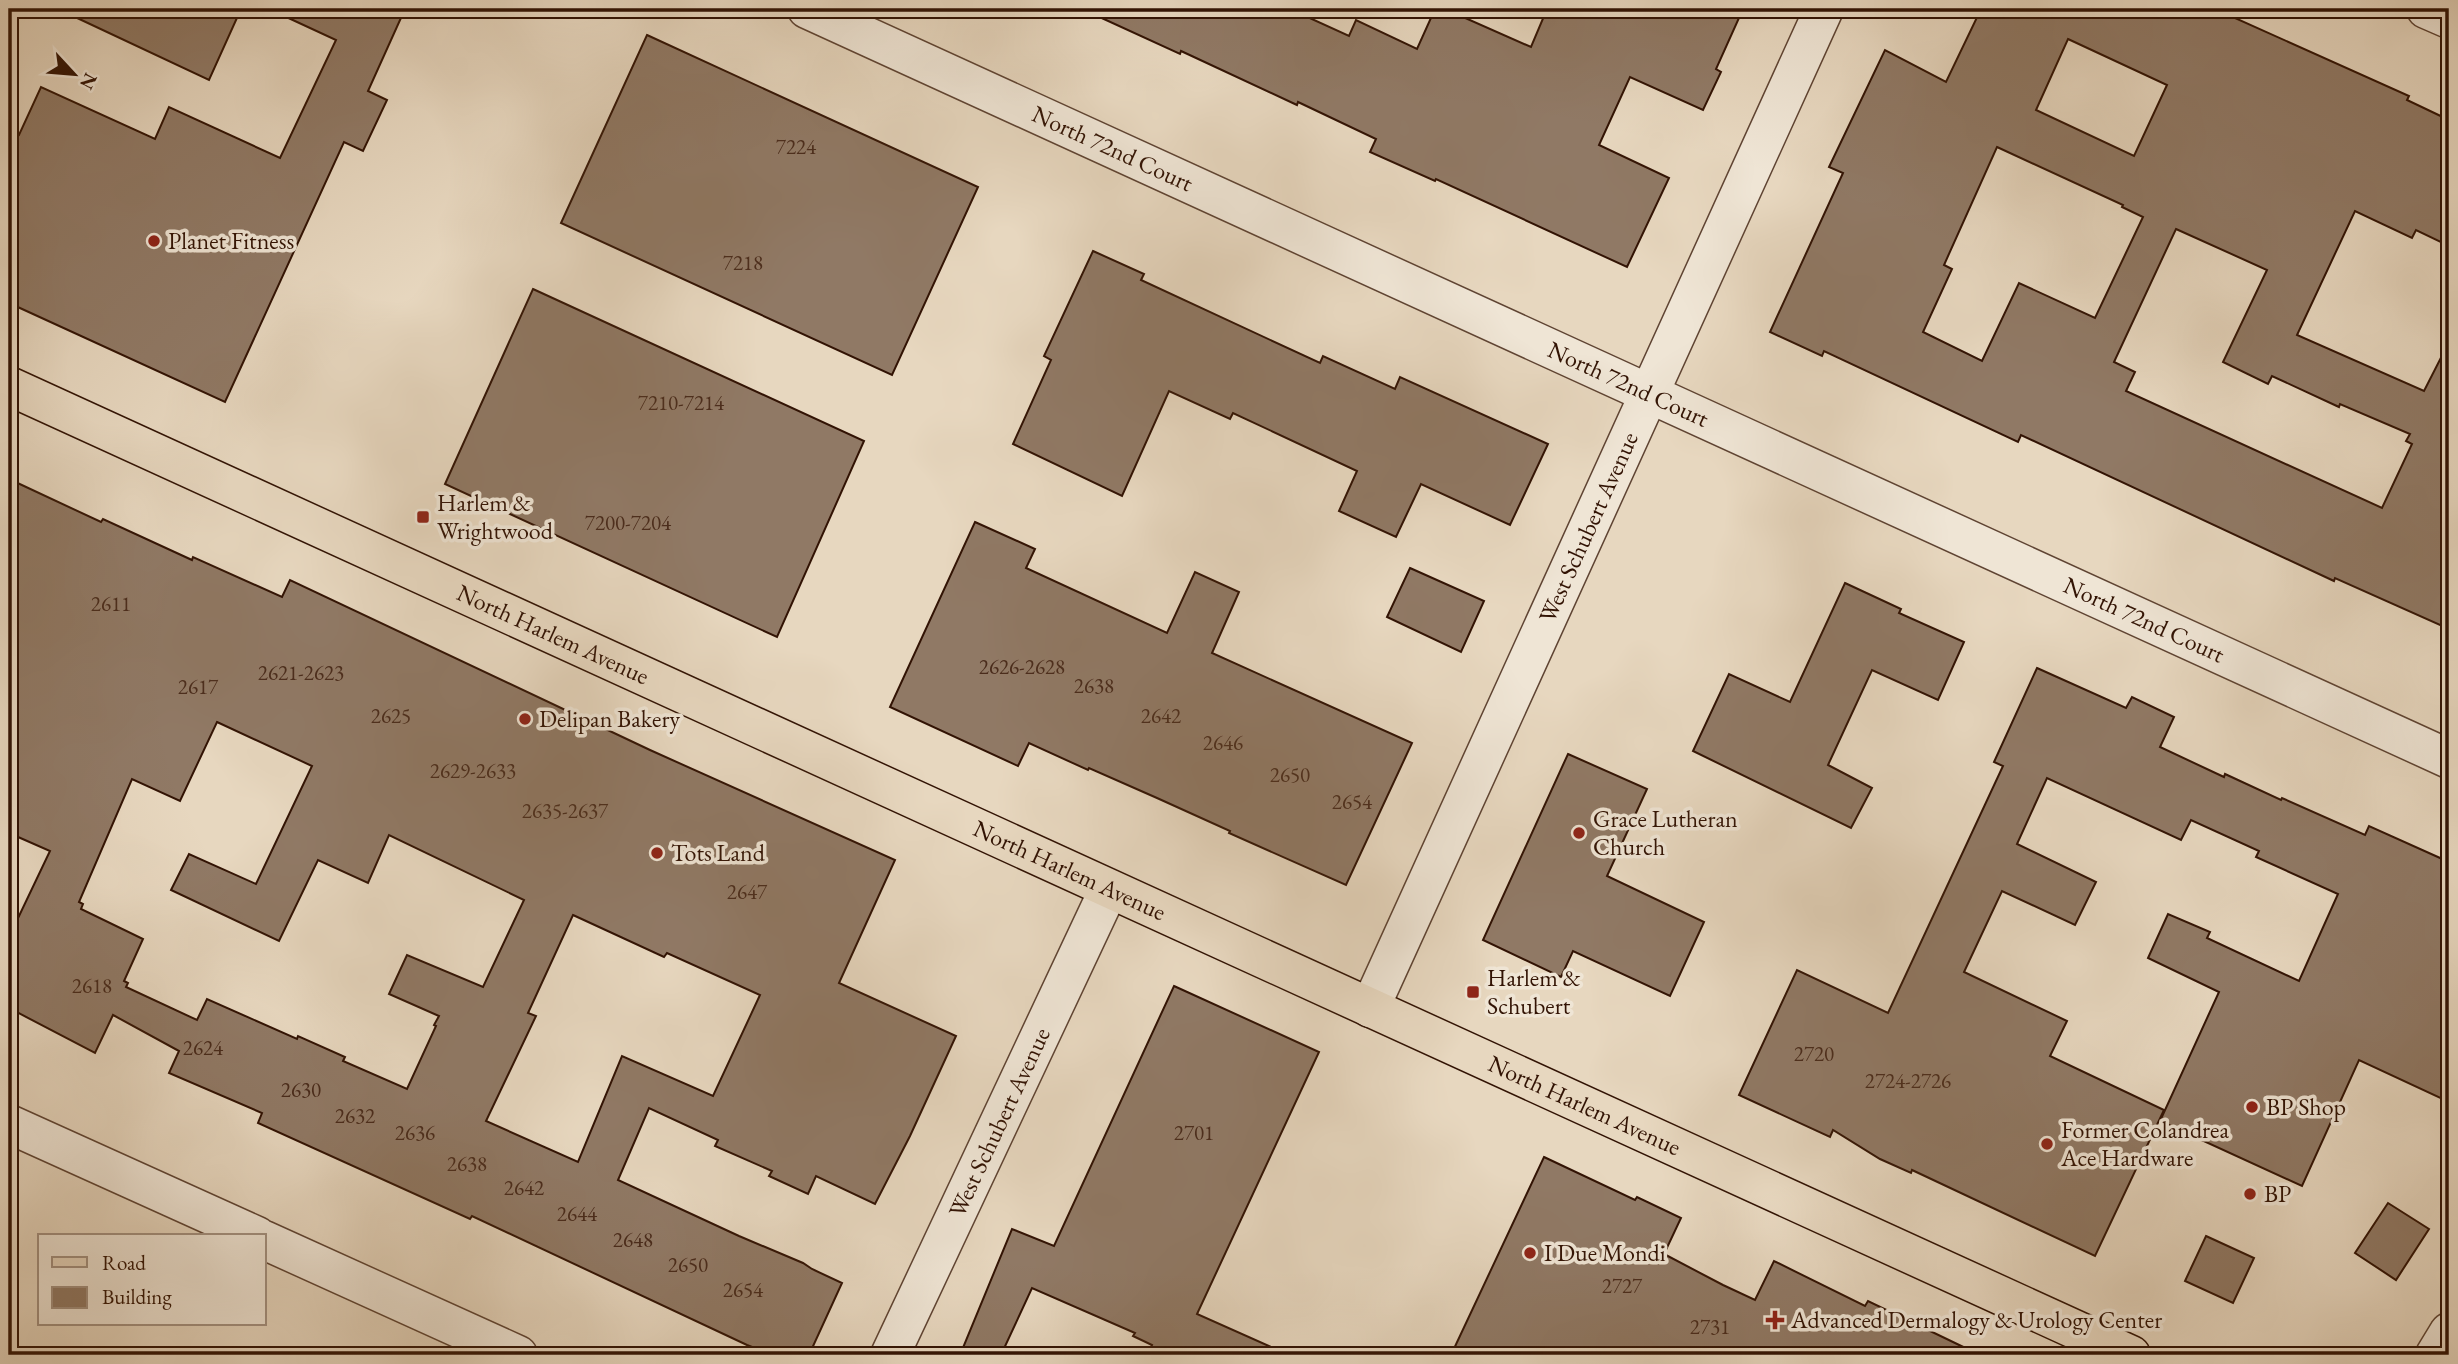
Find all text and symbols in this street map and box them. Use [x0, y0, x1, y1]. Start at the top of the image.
north arrow [38, 38, 108, 108]
text: N [74, 69, 103, 94]
street label: North 72nd Court [1027, 98, 1199, 198]
house number: 7224 [776, 133, 817, 160]
place label: Planet Fitness [168, 225, 294, 256]
marker: Planet Fitness [146, 233, 162, 249]
house number: 7218 [723, 249, 763, 276]
street label: North 72nd Court [1543, 334, 1714, 434]
house number: 7210-7214 [638, 389, 725, 416]
street label: West Schubert Avenue [1531, 427, 1645, 627]
place label: Harlem & Wrightwood [437, 487, 554, 546]
marker: Harlem & Wrightwood [415, 509, 431, 525]
house number: 7200-7204 [585, 509, 672, 536]
street label: North 72nd Court [2059, 569, 2230, 670]
street label: North Harlem Avenue [452, 577, 654, 691]
house number: 2611 [91, 590, 131, 617]
house number: 2626-2628 [979, 653, 1065, 680]
house number: 2621-2623 [258, 659, 344, 686]
house number: 2638 [1074, 672, 1114, 699]
house number: 2617 [178, 673, 219, 700]
house number: 2625 [371, 702, 411, 729]
house number: 2642 [1141, 702, 1181, 729]
place label: Delipan Bakery [539, 703, 680, 734]
marker: Delipan Bakery [517, 711, 533, 727]
house number: 2646 [1203, 729, 1243, 756]
house number: 2629-2633 [430, 757, 516, 784]
house number: 2650 [1270, 761, 1310, 788]
house number: 2654 [1332, 788, 1373, 815]
house number: 2635-2637 [522, 797, 609, 824]
place label: Grace Lutheran Church [1593, 803, 1738, 862]
street label: North Harlem Avenue [969, 813, 1171, 927]
marker: Grace Lutheran Church [1571, 825, 1587, 841]
place label: Tots Land [671, 837, 766, 868]
marker: Tots Land [649, 845, 665, 861]
house number: 2647 [727, 878, 768, 905]
place label: Harlem & Schubert [1487, 962, 1581, 1021]
house number: 2618 [72, 972, 112, 999]
marker: Harlem & Schubert [1465, 984, 1481, 1000]
street label: West Schubert Avenue [941, 1022, 1057, 1222]
house number: 2624 [183, 1034, 224, 1061]
house number: 2720 [1794, 1040, 1834, 1067]
street label: North Harlem Avenue [1484, 1048, 1686, 1162]
house number: 2724-2726 [1865, 1067, 1951, 1094]
house number: 2630 [281, 1076, 321, 1103]
place label: BP Shop [2266, 1091, 2346, 1122]
marker: BP Shop [2244, 1099, 2260, 1115]
house number: 2632 [335, 1102, 375, 1129]
place label: Former Colandrea Ace Hardware [2060, 1114, 2229, 1173]
house number: 2636 [395, 1119, 435, 1146]
house number: 2701 [1174, 1119, 1214, 1146]
marker: Former Colandrea Ace Hardware [2039, 1136, 2055, 1152]
house number: 2638 [447, 1150, 487, 1177]
house number: 2642 [504, 1174, 544, 1201]
place label: BP [2264, 1178, 2291, 1209]
marker: BP [2242, 1186, 2258, 1202]
house number: 2644 [557, 1200, 598, 1227]
house number: 2648 [613, 1226, 653, 1253]
legend [38, 1234, 266, 1326]
place label: I Due Mondi [1544, 1237, 1666, 1268]
marker: I Due Mondi [1522, 1245, 1538, 1261]
text: Road [102, 1249, 146, 1276]
house number: 2650 [668, 1251, 708, 1278]
house number: 2727 [1602, 1272, 1643, 1299]
house number: 2654 [723, 1276, 764, 1303]
text: Building [102, 1283, 172, 1310]
place label: Advanced Dermalogy & Urology Center [1790, 1304, 2162, 1335]
marker: Advanced Dermalogy & Urology Center [1765, 1310, 1785, 1330]
house number: 2731 [1690, 1313, 1730, 1340]

